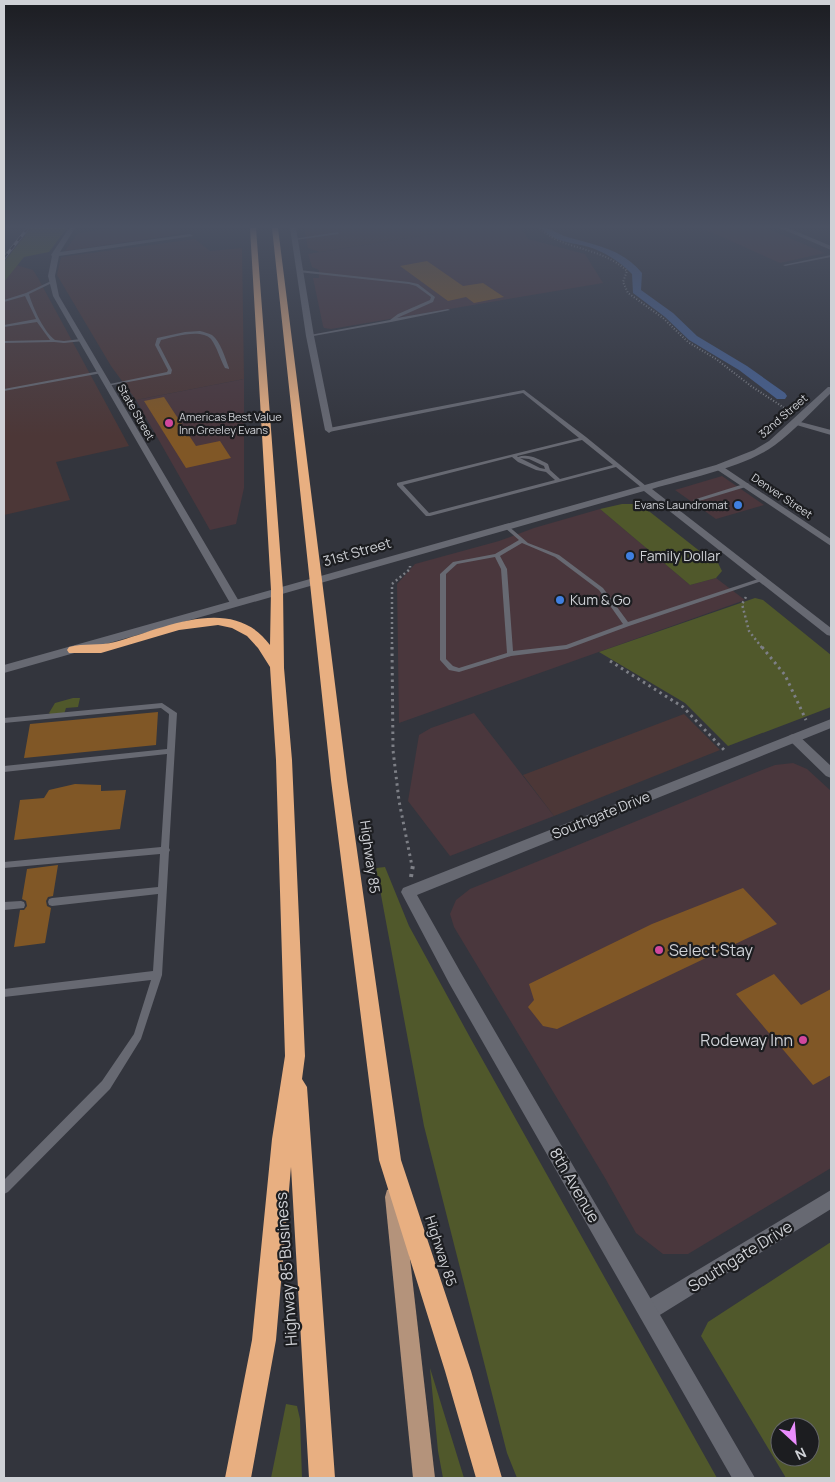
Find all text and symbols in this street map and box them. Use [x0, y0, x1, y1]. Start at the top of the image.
street label: State Street [114, 381, 159, 443]
street label: 32nd Street [755, 390, 810, 441]
place label: Americas Best Value Inn Greeley Evans [179, 409, 282, 437]
marker: Americas Best Value Inn Greeley Evans [163, 417, 175, 429]
street label: Denver Street [749, 470, 816, 522]
place label: Evans Laundromat [634, 497, 728, 512]
marker: Evans Laundromat [732, 499, 744, 511]
street label: 31st Street [321, 533, 394, 570]
place label: Family Dollar [640, 546, 720, 565]
marker: Family Dollar [624, 550, 636, 562]
place label: Kum & Go [570, 590, 631, 609]
marker: Kum & Go [554, 594, 566, 606]
street label: Southgate Drive [549, 786, 653, 843]
street label: Highway 85 [356, 819, 385, 895]
place label: Select Stay [669, 939, 753, 961]
marker: Select Stay [653, 944, 665, 956]
place label: Rodeway Inn [700, 1029, 793, 1051]
marker: Rodeway Inn [797, 1034, 809, 1046]
street label: 8th Avenue [545, 1143, 605, 1227]
street label: Highway 85 Business [270, 1191, 302, 1347]
street label: Highway 85 [421, 1213, 462, 1289]
street label: Southgate Drive [684, 1215, 796, 1297]
north arrow [770, 1417, 820, 1467]
text: N [792, 1443, 810, 1465]

